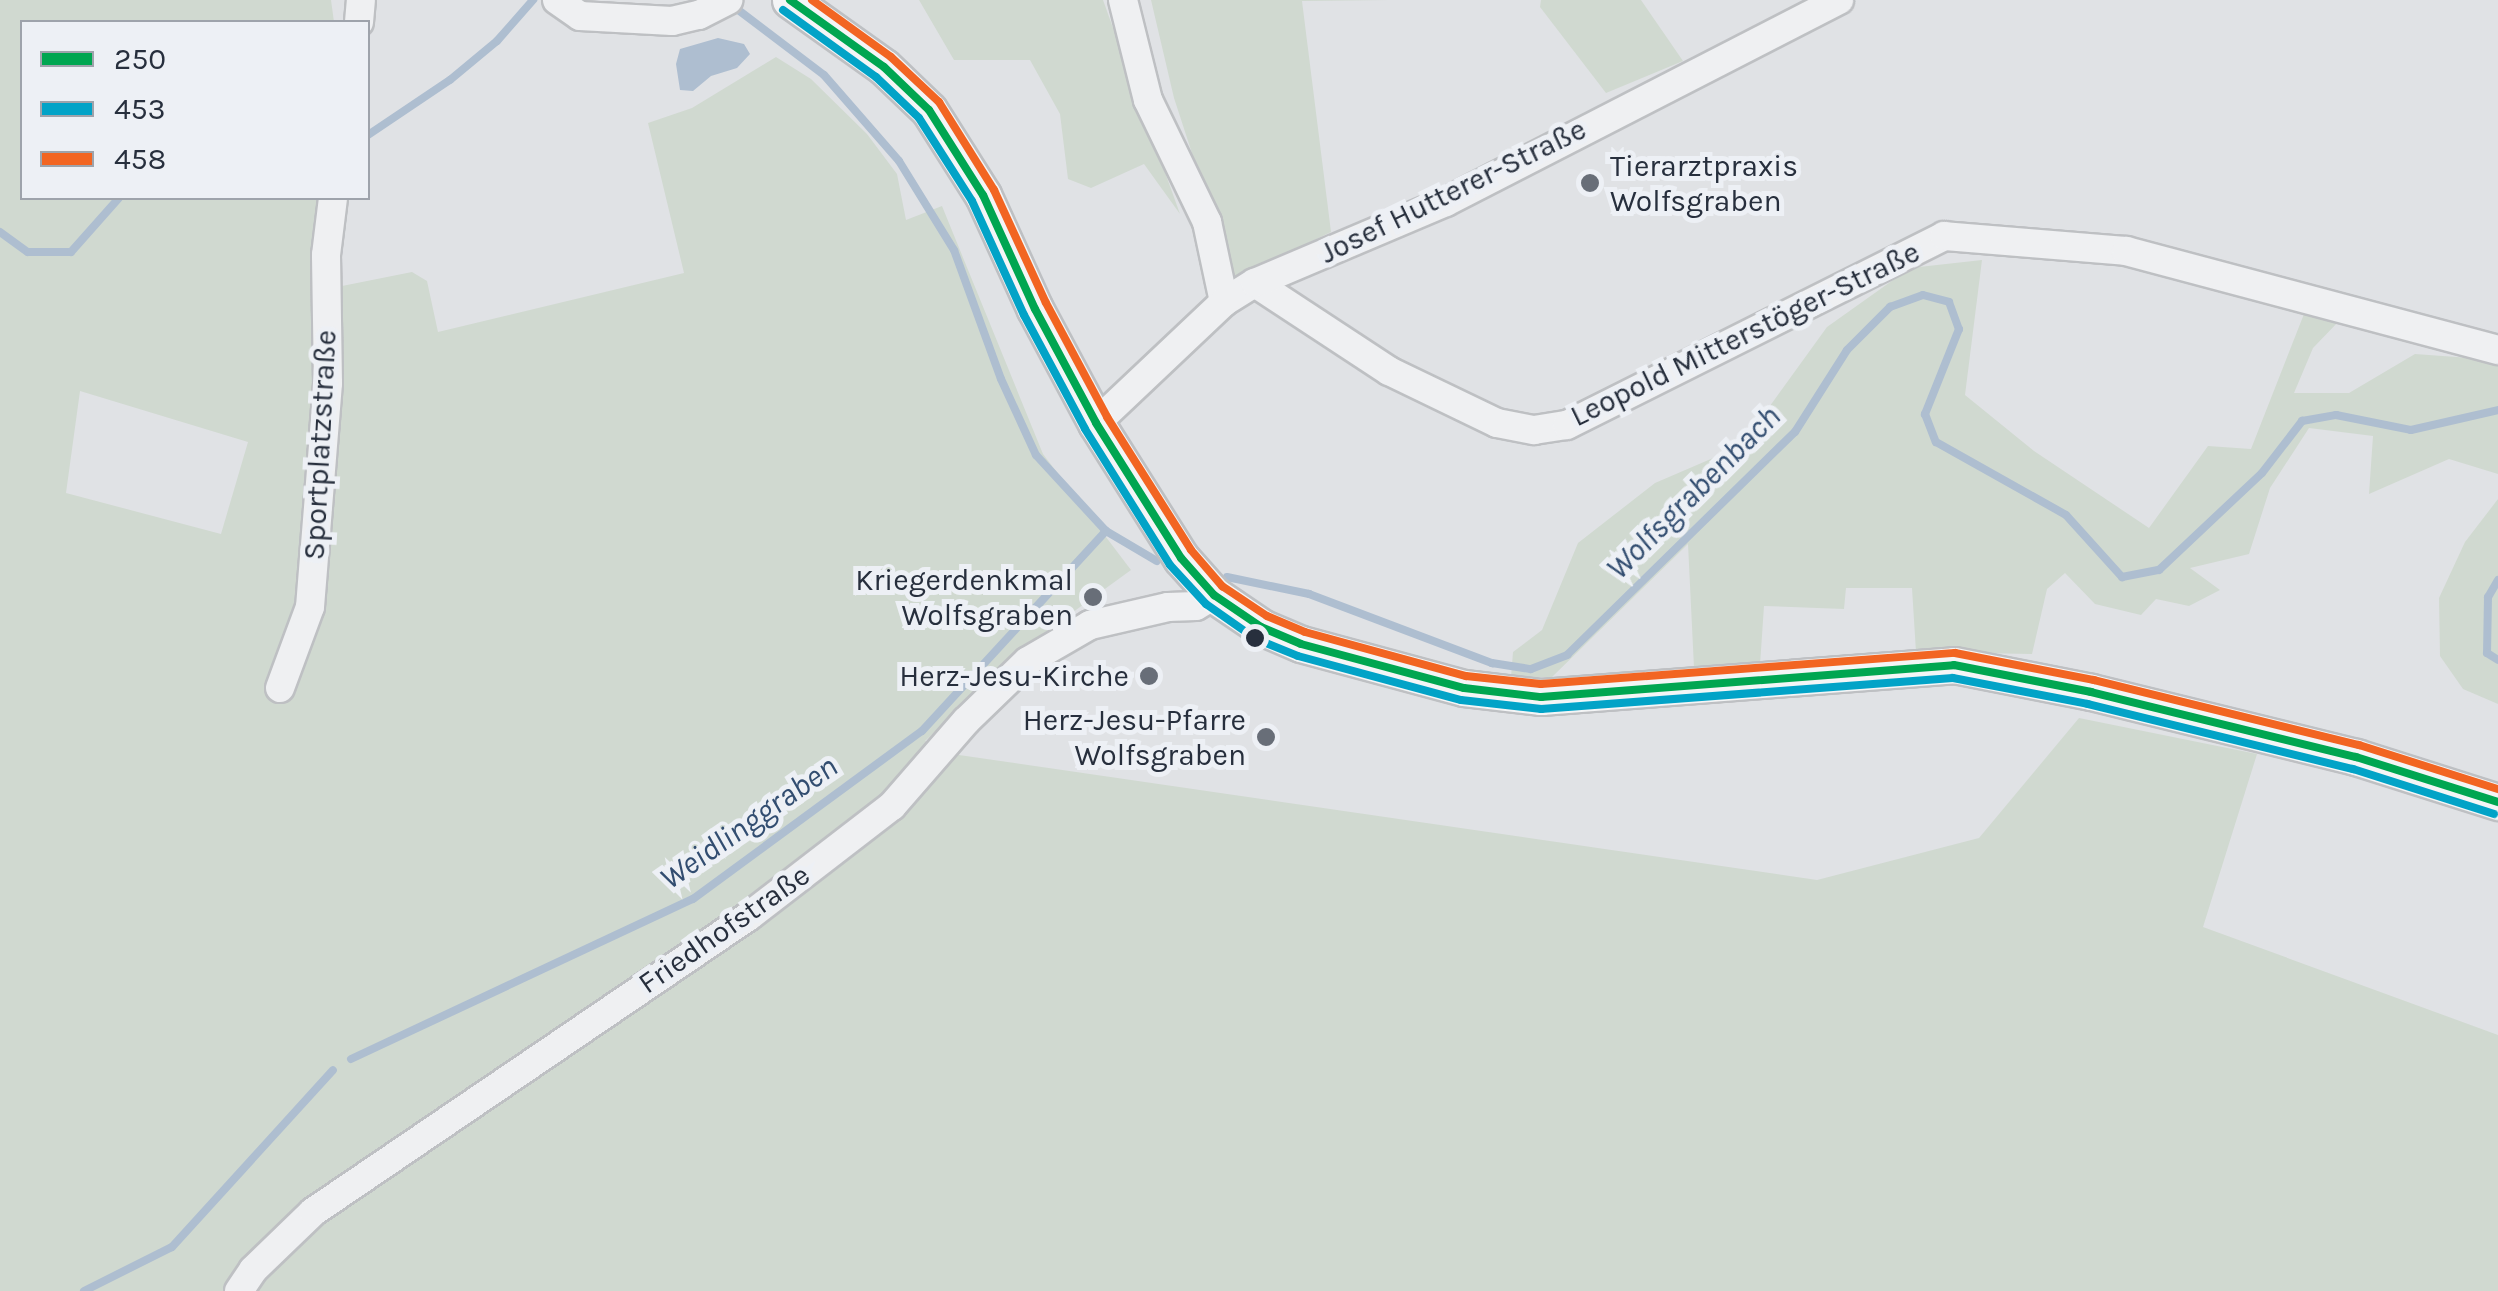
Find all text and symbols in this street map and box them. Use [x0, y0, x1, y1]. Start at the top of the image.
legend [20, 20, 370, 200]
text: 250 [114, 41, 166, 77]
text: 453 [114, 91, 165, 127]
street label: Josef Hutterer-Straße [1314, 111, 1592, 271]
text: 458 [114, 141, 166, 177]
place label: Tierarztpraxis Wolfsgraben [1610, 148, 1798, 218]
marker: Tierarztpraxis Wolfsgraben [1579, 172, 1601, 194]
street label: Leopold Mitterstöger-Straße [1565, 234, 1925, 434]
street label: Sportplatzstraße [296, 329, 344, 561]
water label: Wolfsgrabenbach [1599, 398, 1789, 588]
place label: Kriegerdenkmal Wolfsgraben [855, 562, 1073, 632]
marker: Kriegerdenkmal Wolfsgraben [1082, 586, 1104, 608]
unlabelled marker [1245, 628, 1265, 648]
place label: Herz-Jesu-Kirche [899, 658, 1129, 694]
marker: Herz-Jesu-Kirche [1138, 665, 1160, 687]
place label: Herz-Jesu-Pfarre Wolfsgraben [1023, 702, 1246, 772]
marker: Herz-Jesu-Pfarre Wolfsgraben [1255, 726, 1277, 748]
water label: Weidlinggraben [653, 748, 845, 898]
street label: Friedhofstraße [631, 857, 817, 1001]

